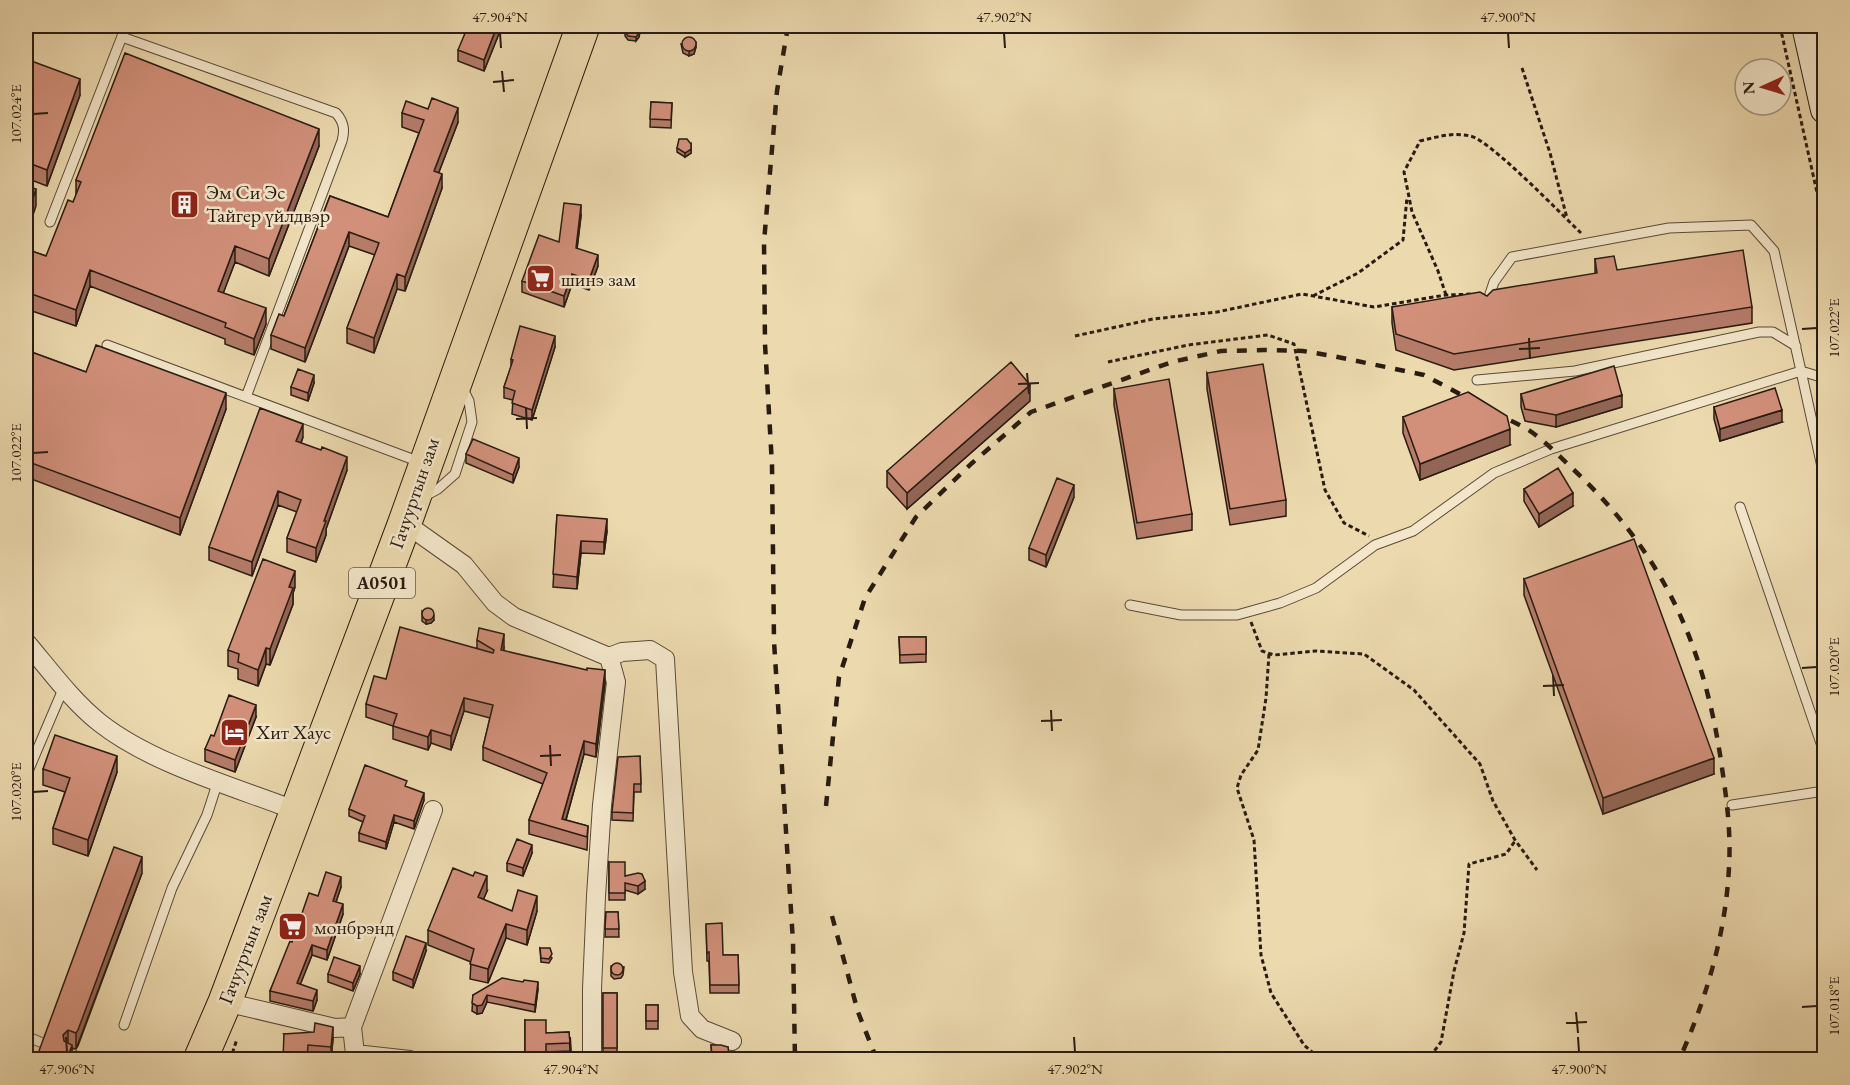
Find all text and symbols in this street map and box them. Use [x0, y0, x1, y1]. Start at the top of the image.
text: 47.904°N [472, 7, 528, 26]
text: 47.902°N [976, 7, 1032, 26]
text: 47.900°N [1480, 7, 1536, 26]
north arrow [1733, 57, 1793, 117]
text: N [1738, 81, 1759, 95]
text: 107.024°E [6, 84, 25, 144]
place label: Эм Си Эс Тайгер үйлдвэр [206, 179, 330, 228]
building icon: Эм Си Эс Тайгер үйлдвэр [169, 188, 201, 220]
supermarket icon: шинэ зам [524, 263, 556, 295]
place label: шинэ зам [561, 266, 637, 292]
text: 107.022°E [1824, 298, 1843, 358]
text: 107.022°E [6, 423, 25, 483]
street label: Гачууртын зам [383, 434, 445, 552]
road number: A0501 [349, 568, 415, 598]
text: 107.020°E [1824, 637, 1843, 697]
hotel icon: Хит Хаус [219, 716, 251, 748]
place label: Хит Хаус [255, 719, 331, 745]
text: 107.020°E [6, 762, 25, 822]
street label: Гачууртын зам [212, 890, 278, 1008]
supermarket icon: монбрэнд [277, 911, 309, 943]
place label: монбрэнд [314, 914, 394, 940]
text: 107.018°E [1824, 976, 1843, 1036]
text: 47.906°N [39, 1059, 95, 1078]
text: 47.904°N [543, 1059, 599, 1078]
text: 47.902°N [1047, 1059, 1103, 1078]
text: 47.900°N [1551, 1059, 1607, 1078]

